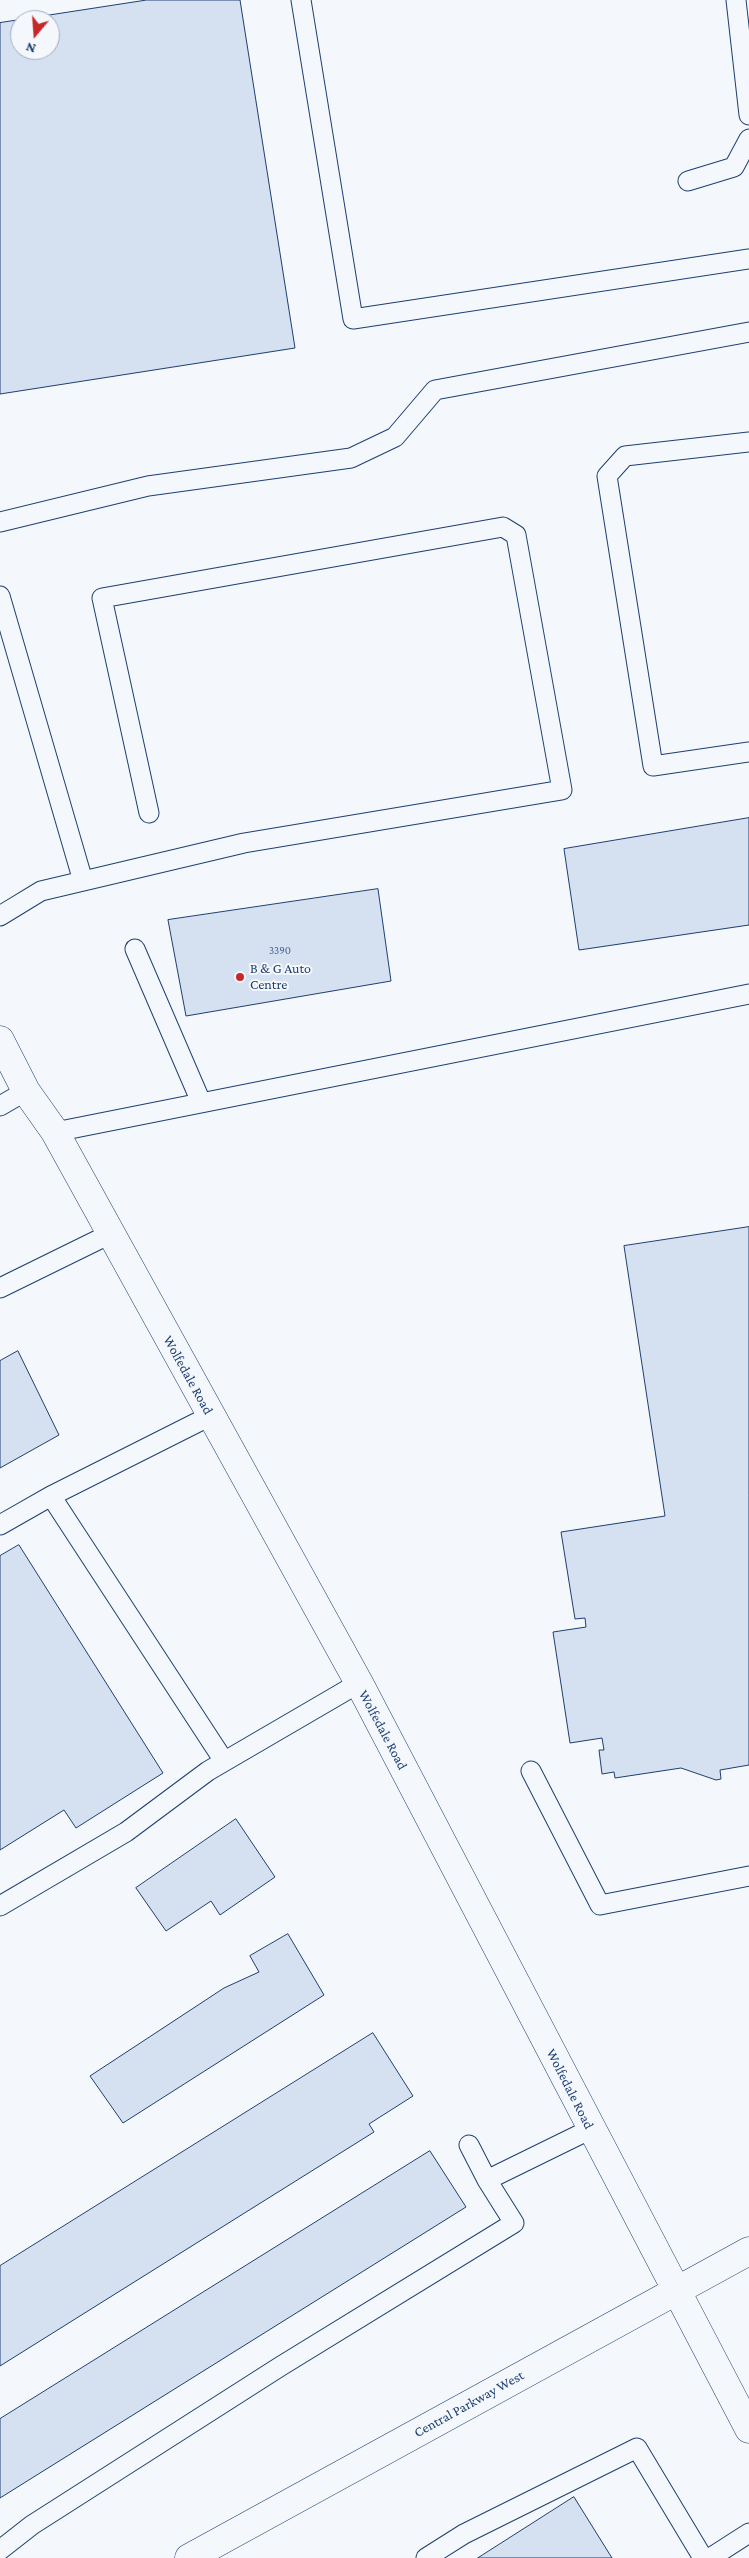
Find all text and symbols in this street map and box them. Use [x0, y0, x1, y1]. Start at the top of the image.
north arrow [10, 10, 60, 60]
text: N [24, 39, 38, 57]
house number: 3390 [269, 944, 291, 958]
place label: B & G Auto Centre [250, 961, 311, 994]
marker: B & G Auto Centre [234, 971, 246, 983]
street label: Wolfedale Road [159, 1333, 217, 1417]
street label: Wolfedale Road [355, 1687, 411, 1773]
street label: Wolfedale Road [543, 2046, 597, 2132]
street label: Central Parkway West [411, 2367, 527, 2441]

